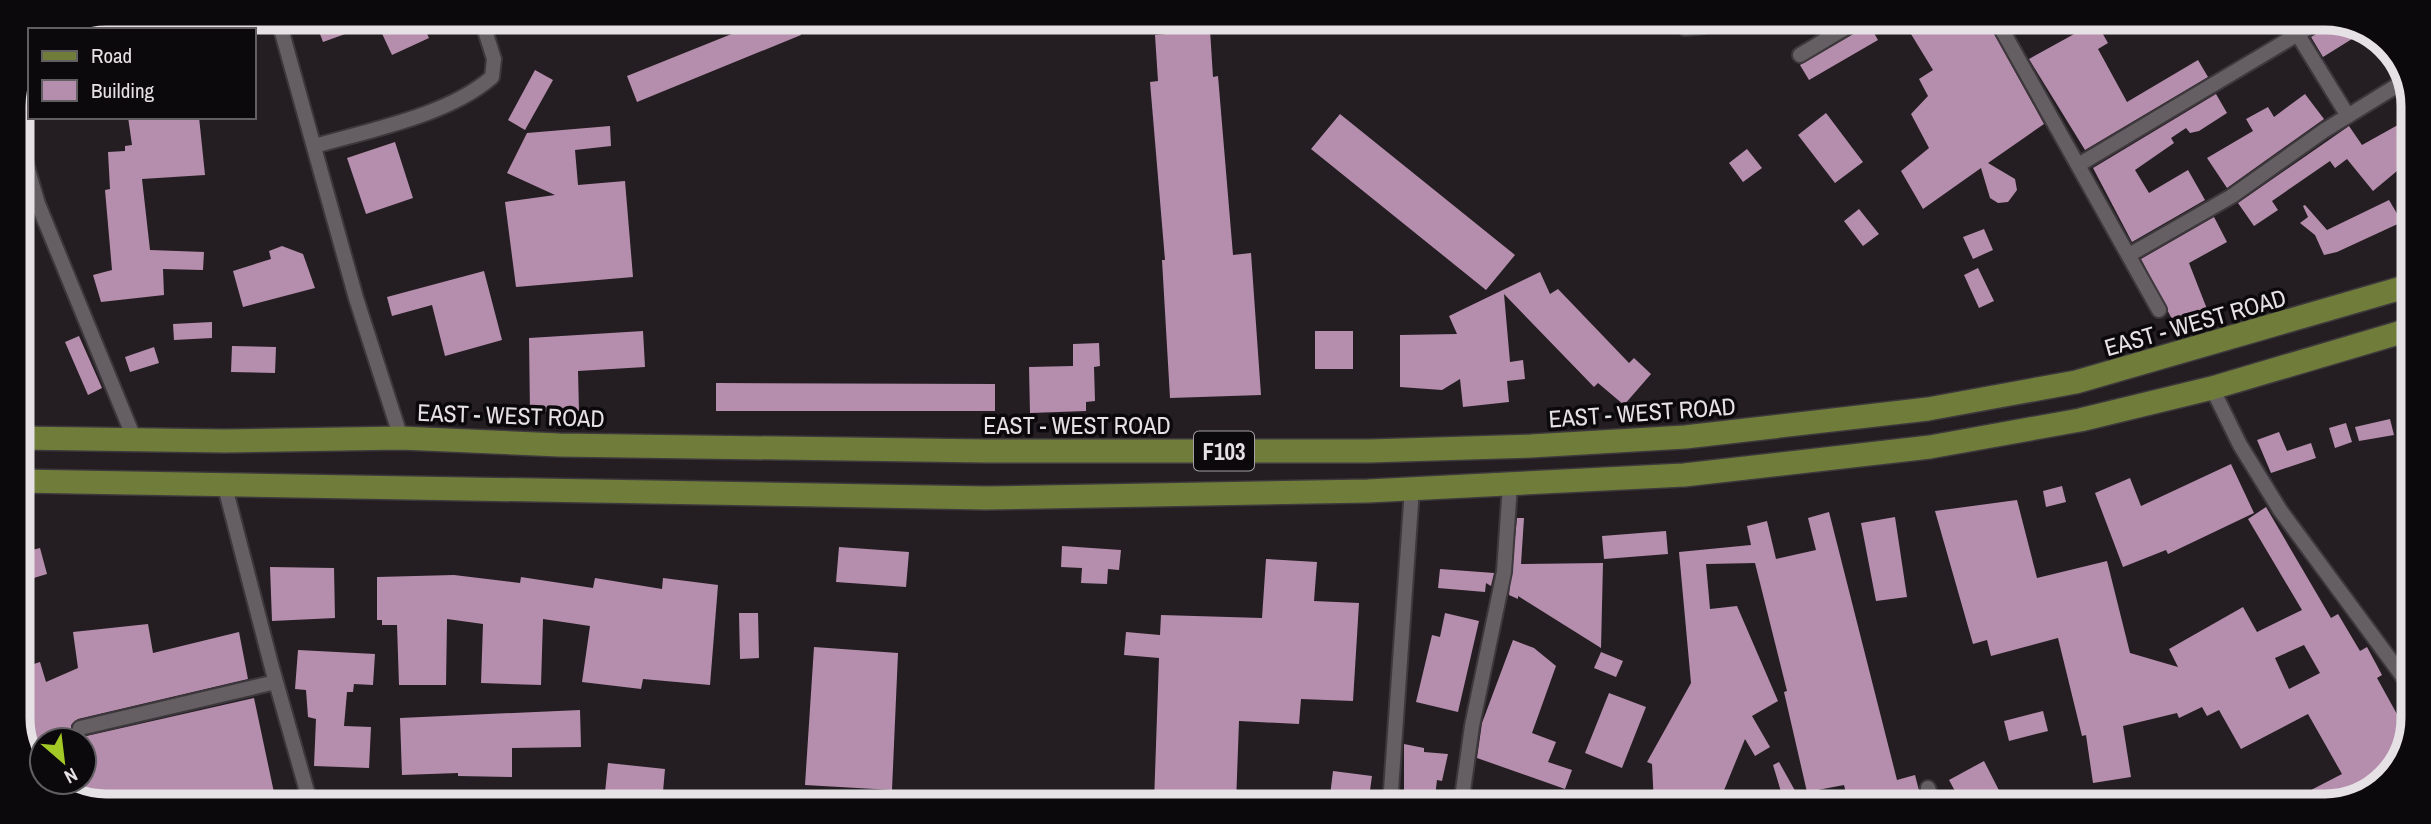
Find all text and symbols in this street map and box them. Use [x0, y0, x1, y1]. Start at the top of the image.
legend [28, 28, 256, 119]
text: Road [91, 41, 132, 70]
text: Building [91, 76, 155, 105]
street label: EAST - WEST ROAD [2101, 281, 2289, 363]
street label: EAST - WEST ROAD [1547, 390, 1737, 434]
street label: EAST - WEST ROAD [417, 396, 605, 434]
street label: EAST - WEST ROAD [983, 409, 1171, 441]
road number: F103 [1194, 432, 1254, 471]
north arrow [28, 726, 98, 796]
text: N [60, 762, 82, 790]

